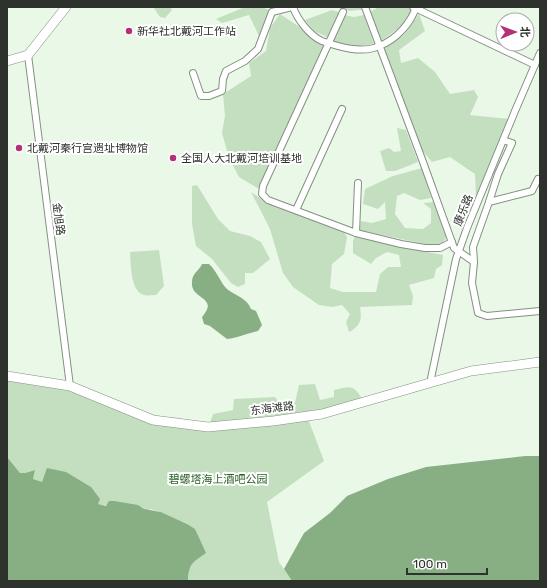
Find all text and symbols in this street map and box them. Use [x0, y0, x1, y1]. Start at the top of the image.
north arrow [495, 12, 535, 52]
place label: 新华社北戴河工作站 [137, 25, 236, 38]
marker: 新华社北戴河工作站 [124, 26, 134, 36]
text: 北 [518, 26, 531, 37]
place label: 北戴河秦行宫遗址博物馆 [27, 142, 148, 155]
marker: 北戴河秦行宫遗址博物馆 [14, 143, 24, 153]
place label: 全国人大北戴河培训基地 [181, 152, 302, 165]
marker: 全国人大北戴河培训基地 [168, 153, 178, 163]
street label: 康乐路 [451, 192, 476, 228]
street label: 金旭路 [50, 202, 67, 236]
street label: 东海滩路 [249, 399, 295, 418]
park label: 碧螺塔海上酒吧公园 [169, 473, 268, 486]
scale bar [407, 550, 487, 576]
text: 100 m [413, 557, 447, 571]

